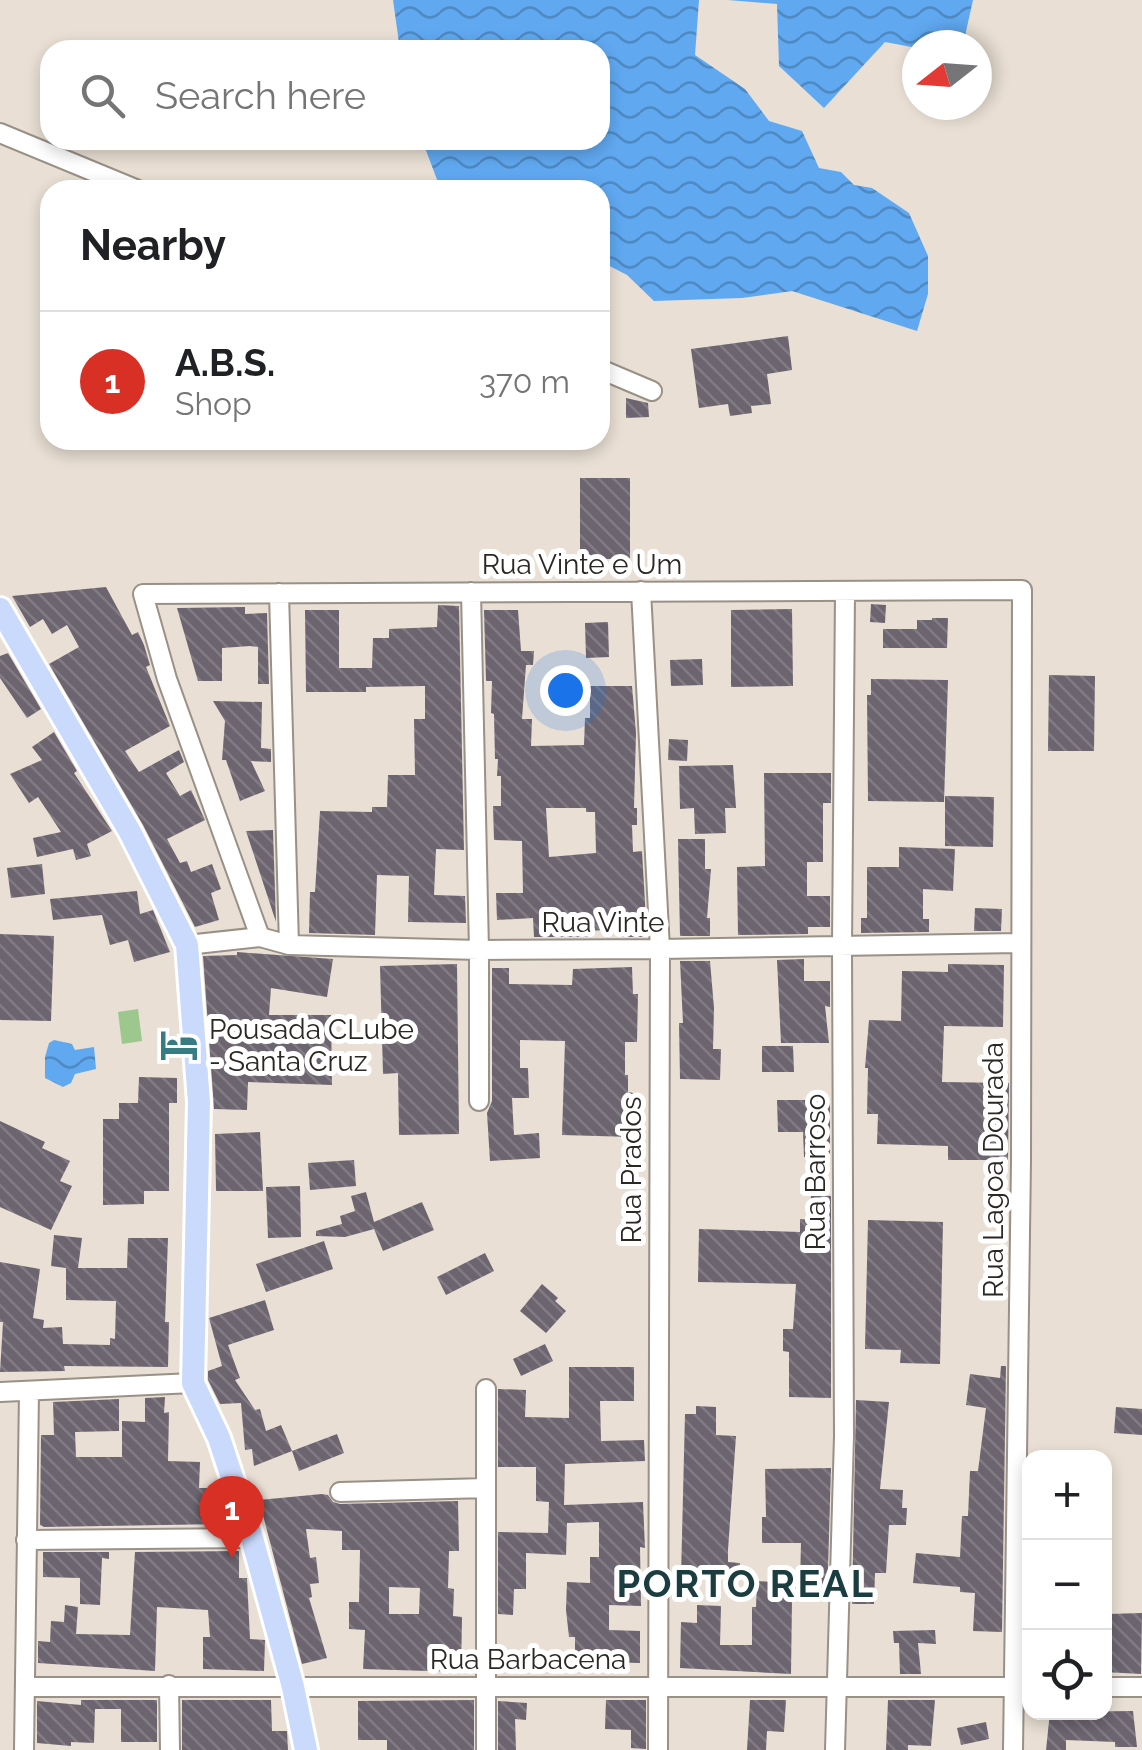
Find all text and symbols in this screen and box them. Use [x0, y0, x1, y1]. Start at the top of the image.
north arrow [902, 30, 992, 120]
search box [40, 40, 610, 150]
icon: search [75, 68, 130, 123]
text: Search here [155, 73, 366, 118]
text: Nearby [80, 221, 226, 270]
text: A.B.S. [175, 340, 275, 385]
text: 1 [105, 363, 120, 400]
text: 370 m [479, 363, 570, 400]
text: Shop [175, 385, 252, 422]
street label: Rua Vinte e Um [482, 548, 682, 581]
your location [540, 665, 591, 716]
street label: Rua Vinte [541, 906, 665, 939]
place label: Pousada CLube - Santa Cruz [209, 1013, 414, 1078]
hotel icon: Pousada CLube - Santa Cruz [158, 1024, 200, 1066]
street label: Rua Lagoa Dourada [977, 1042, 1010, 1298]
street label: Rua Barroso [799, 1093, 832, 1251]
street label: Rua Prados [615, 1096, 648, 1244]
map controls [1022, 1450, 1112, 1720]
button: + [1022, 1450, 1112, 1540]
pin: 1 [200, 1476, 264, 1558]
button: − [1022, 1540, 1112, 1630]
district label: PORTO REAL [617, 1561, 875, 1606]
button: locate [1022, 1630, 1112, 1720]
street label: Rua Barbacena [430, 1643, 626, 1676]

